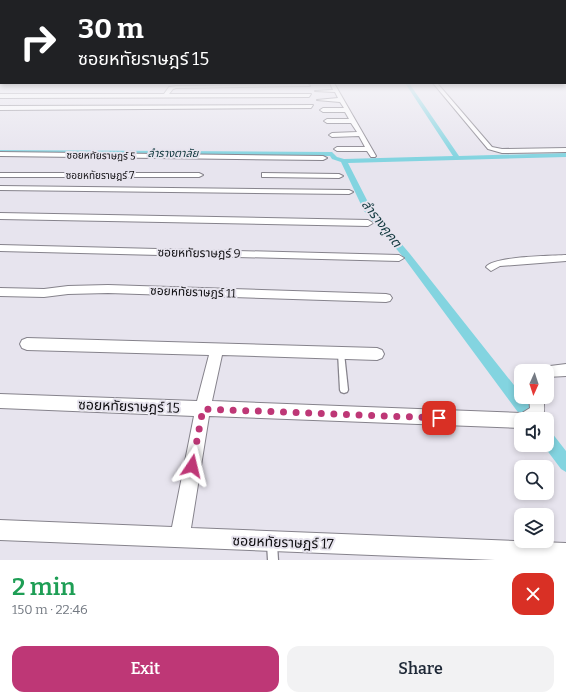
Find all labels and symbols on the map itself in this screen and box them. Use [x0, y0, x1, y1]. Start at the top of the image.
water label: ลำรางตาลัย [148, 147, 200, 160]
street label: ซอยหทัยราษฎร์ 5 [67, 149, 135, 163]
street label: ซอยหทัยราษฎร์ 7 [66, 170, 134, 182]
water label: ลำรางคูคต [358, 197, 405, 251]
street label: ซอยหทัยราษฎร์ 9 [157, 245, 241, 261]
street label: ซอยหทัยราษฎร์ 11 [150, 284, 236, 300]
north arrow [514, 364, 554, 404]
street label: ซอยหทัยราษฎร์ 15 [78, 396, 180, 417]
pin [422, 401, 456, 435]
position arrow [171, 445, 213, 487]
street label: ซอยหทัยราษฎร์ 17 [232, 532, 334, 553]

